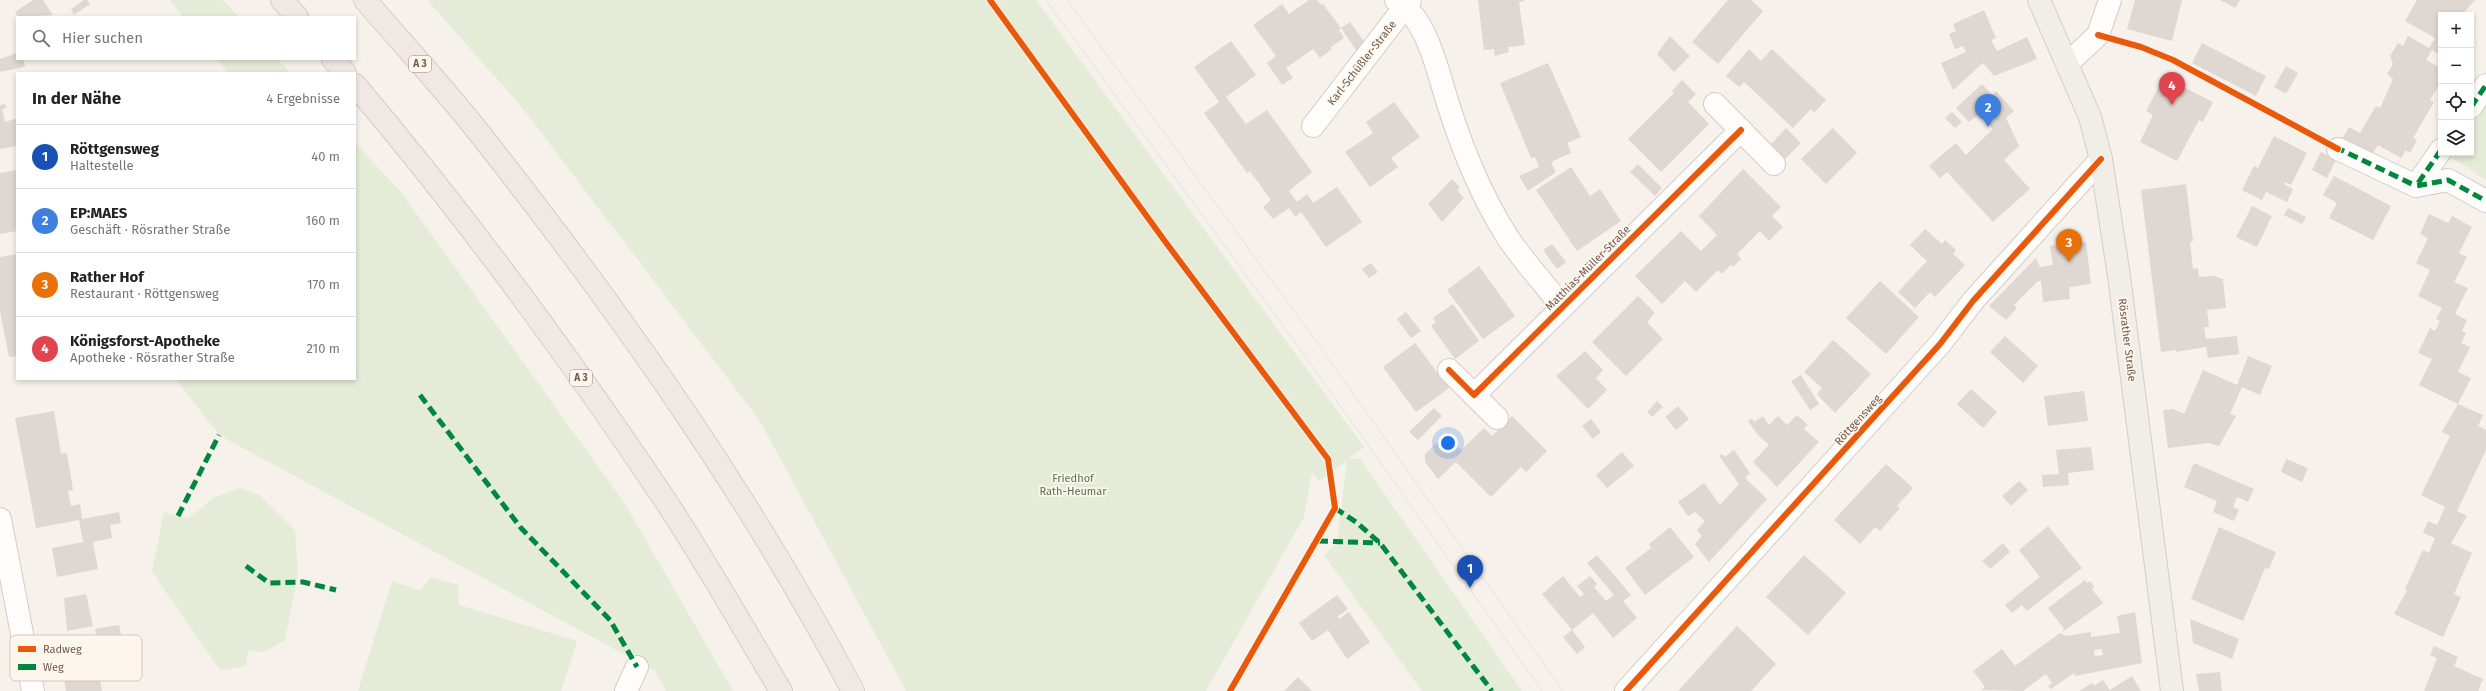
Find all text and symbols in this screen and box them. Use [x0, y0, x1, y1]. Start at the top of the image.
map controls [2438, 12, 2474, 156]
button: + [2438, 12, 2474, 48]
search box [16, 16, 356, 60]
street label: Karl-Schüßler-Straße [1325, 18, 1399, 108]
icon: search [30, 27, 52, 49]
text: Hier suchen [62, 29, 143, 47]
button: − [2438, 48, 2474, 84]
road number: A 3 [409, 56, 431, 72]
pin: 4 [2159, 72, 2185, 105]
button: locate [2438, 84, 2474, 120]
text: In der Nähe [32, 88, 121, 109]
text: 4 Ergebnisse [266, 91, 340, 106]
pin: 2 [1975, 94, 2001, 127]
button: layers [2438, 120, 2474, 156]
text: Röttgensweg [70, 140, 159, 158]
text: 1 [42, 149, 48, 164]
text: 40 m [311, 149, 340, 164]
text: Haltestelle [70, 158, 133, 173]
text: EP:MAES [70, 204, 127, 222]
text: 2 [42, 213, 48, 228]
text: 160 m [306, 213, 340, 228]
text: Geschäft · Rösrather Straße [70, 222, 230, 237]
street label: Matthias-Müller-Straße [1543, 223, 1633, 313]
pin: 3 [2056, 229, 2082, 262]
text: Rather Hof [70, 268, 144, 286]
text: 3 [42, 277, 48, 292]
text: 170 m [307, 277, 340, 292]
text: Restaurant · Röttgensweg [70, 286, 219, 301]
street label: Rösrather Straße [2115, 298, 2139, 382]
text: Königsforst-Apotheke [70, 332, 220, 350]
text: 4 [41, 341, 49, 356]
text: 210 m [306, 341, 340, 356]
text: Apotheke · Rösrather Straße [70, 350, 235, 365]
road number: A 3 [570, 370, 592, 386]
street label: Röttgensweg [1832, 392, 1884, 448]
your location [1438, 433, 1458, 453]
park label: Friedhof Rath-Heumar [1040, 472, 1107, 498]
pin: 1 [1457, 555, 1483, 588]
legend [10, 635, 142, 681]
text: Radweg [43, 643, 82, 656]
text: Weg [43, 661, 64, 674]

